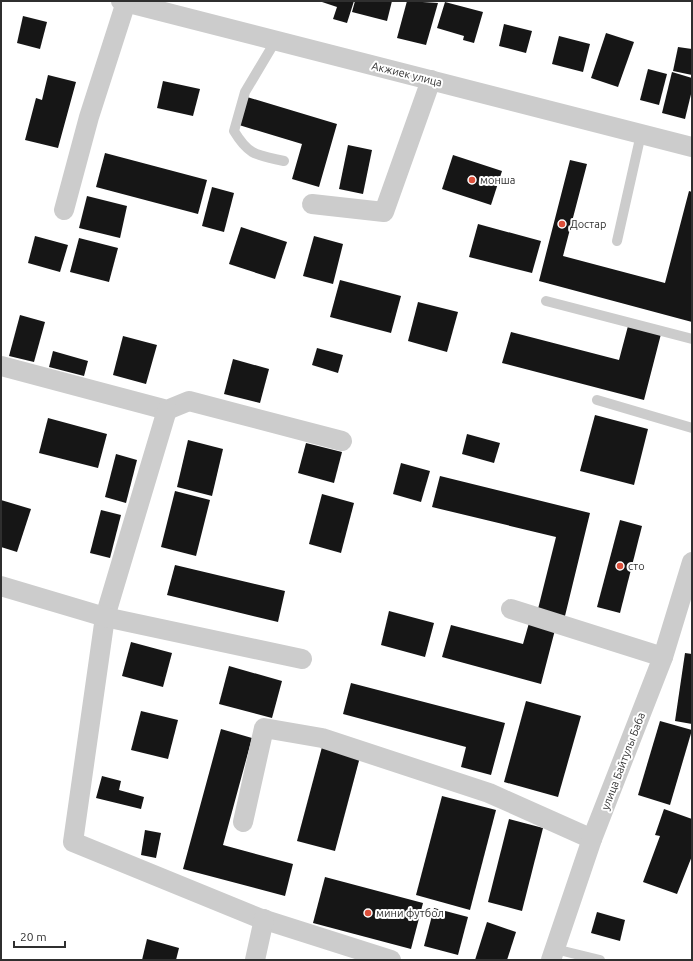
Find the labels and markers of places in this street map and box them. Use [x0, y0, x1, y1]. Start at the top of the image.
place label: монша [480, 174, 515, 186]
marker: монша [467, 175, 477, 185]
place label: Достар [570, 218, 606, 230]
marker: Достар [557, 219, 567, 229]
place label: сто [628, 560, 645, 572]
marker: сто [615, 561, 625, 571]
place label: мини футбол [376, 907, 444, 919]
marker: мини футбол [363, 908, 373, 918]

